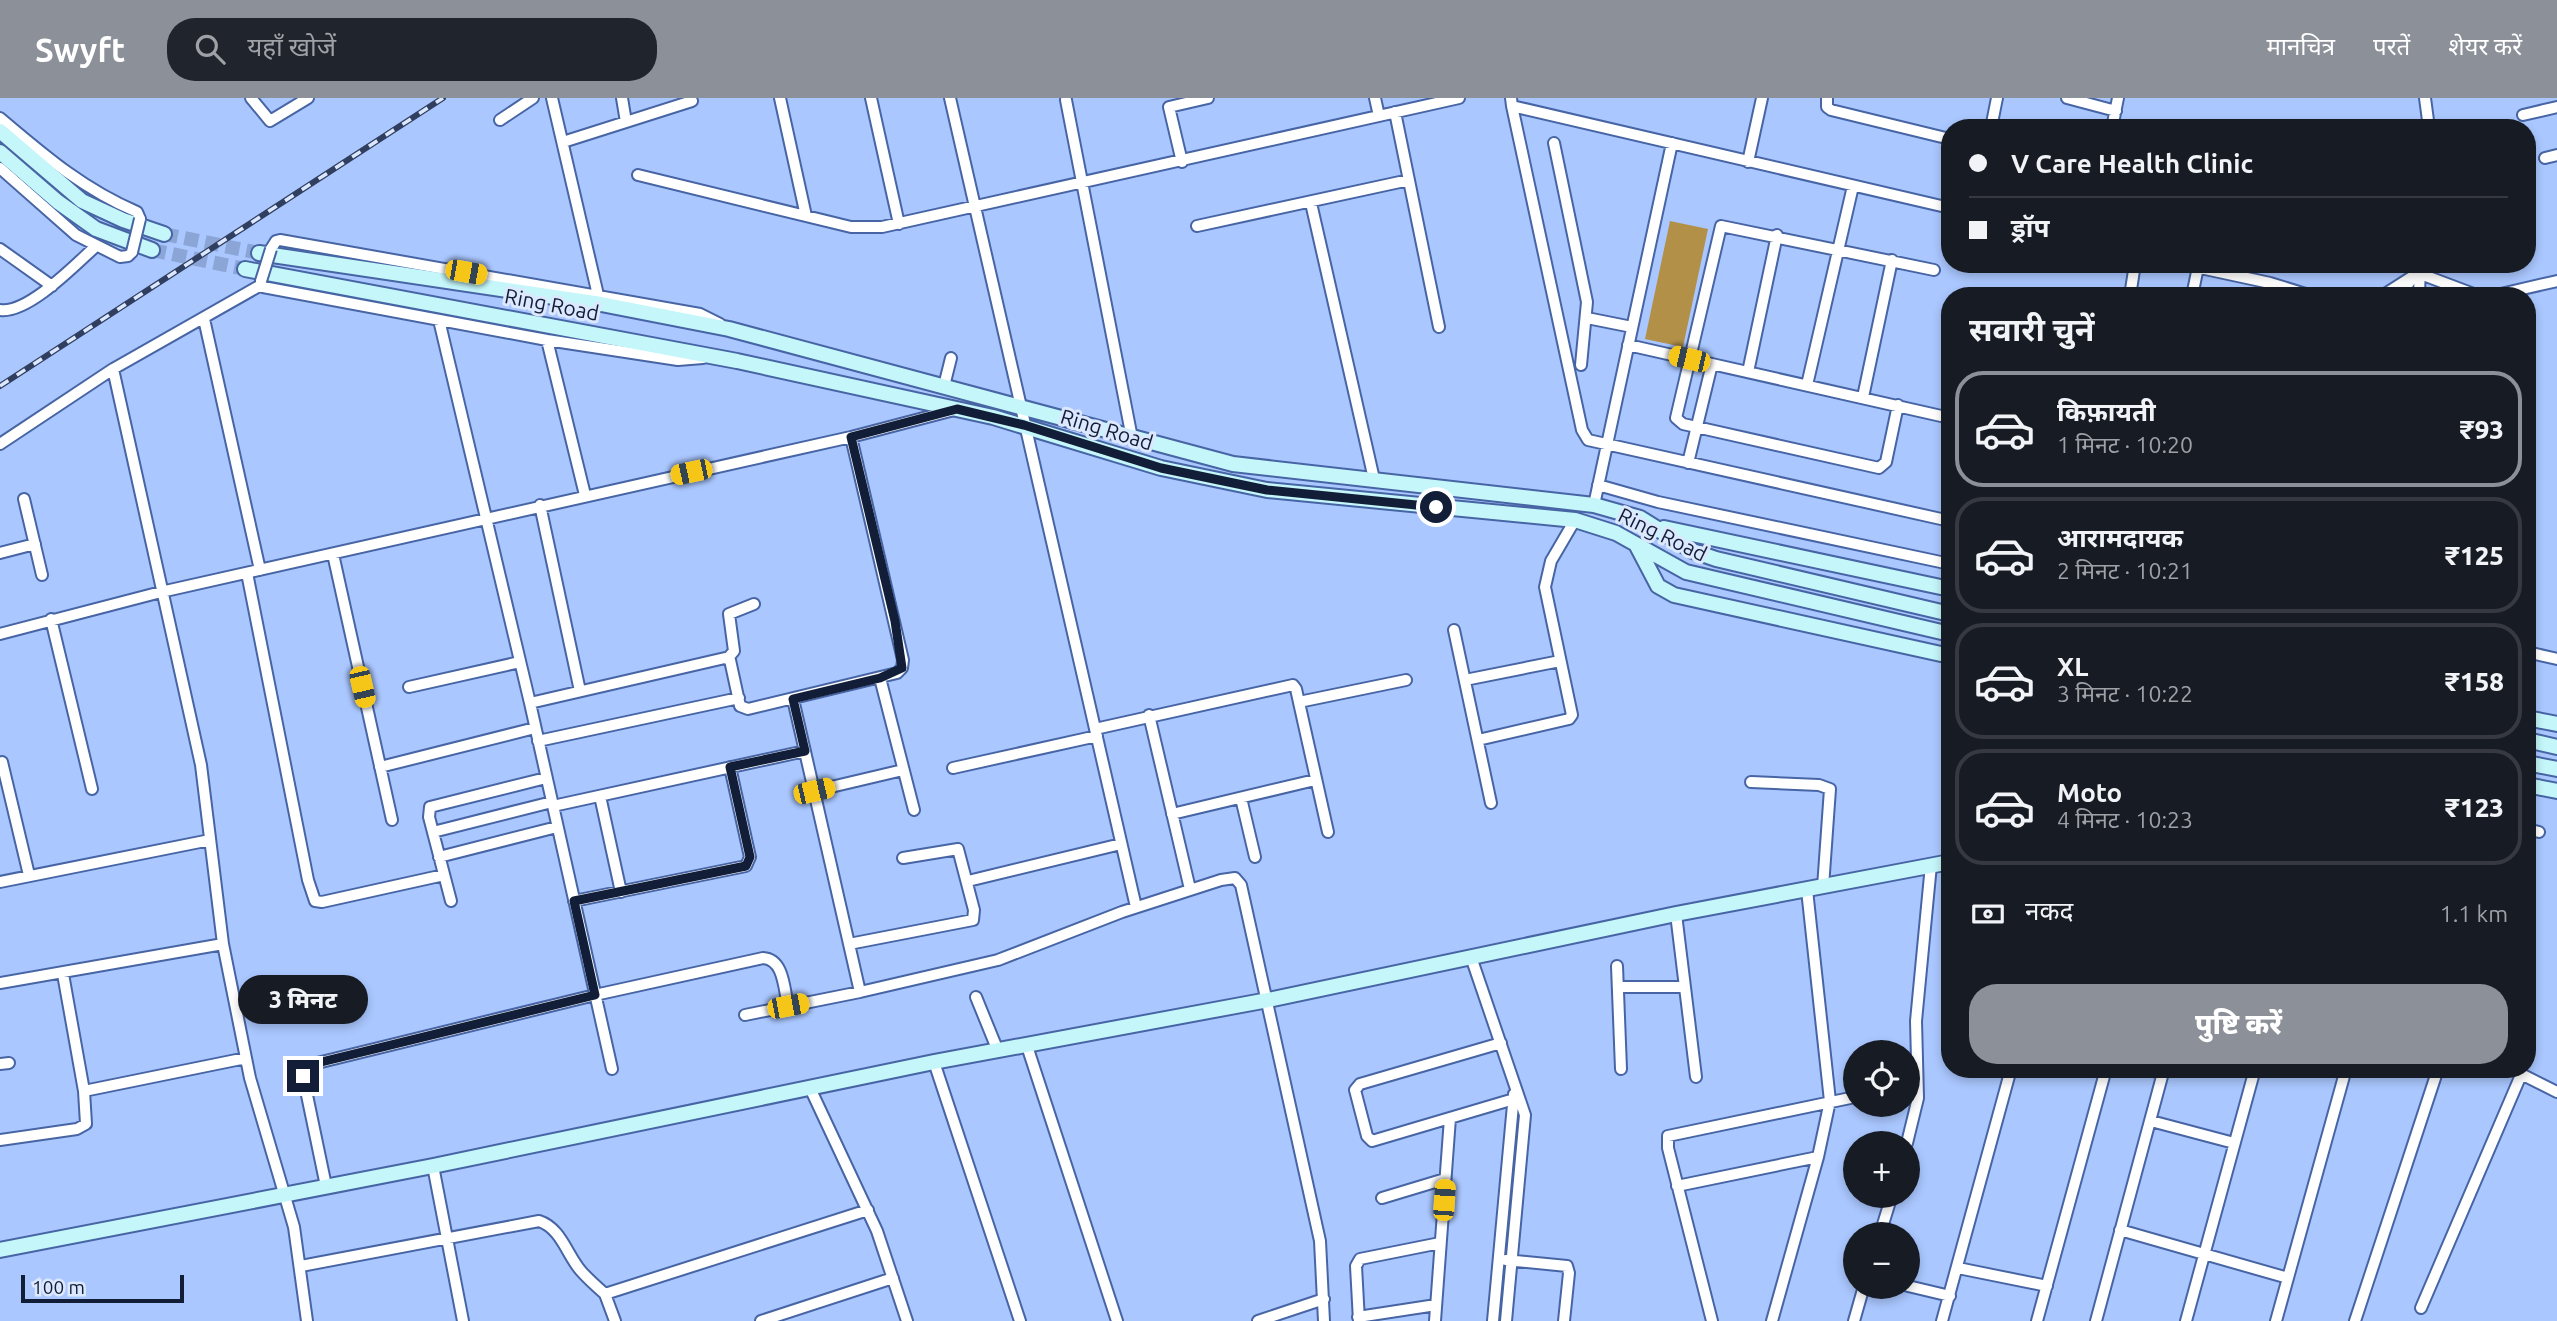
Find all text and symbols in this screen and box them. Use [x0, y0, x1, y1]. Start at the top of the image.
search box [167, 18, 657, 81]
icon: search [191, 30, 229, 68]
text: Swyft [35, 31, 125, 68]
text: यहाँ खोजें [247, 32, 336, 61]
text: मानचित्र [2266, 33, 2335, 60]
text: परतें [2373, 33, 2410, 60]
text: शेयर करें [2448, 33, 2522, 60]
text: V Care Health Clinic [2011, 149, 2253, 178]
text: ड्रॉप [2011, 213, 2049, 242]
car [444, 258, 489, 286]
street label: Ring Road [503, 283, 601, 325]
text: सवारी चुनें [1969, 311, 2094, 347]
car [1667, 344, 1712, 374]
text: किफ़ायती [2057, 397, 2156, 426]
icon: car [1973, 398, 2036, 461]
street label: Ring Road [1058, 404, 1156, 454]
text: ₹93 [2460, 415, 2504, 444]
text: 1 मिनट · 10:20 [2057, 432, 2193, 457]
car [669, 457, 714, 487]
route start [1420, 491, 1452, 523]
street label: Ring Road [1615, 502, 1711, 566]
text: आरामदायक [2057, 523, 2183, 552]
icon: car [1973, 524, 2036, 587]
text: ₹125 [2445, 541, 2504, 570]
text: 2 मिनट · 10:21 [2057, 558, 2193, 583]
icon: car [1973, 650, 2036, 713]
text: XL [2057, 652, 2088, 681]
car [348, 664, 377, 710]
text: ₹158 [2445, 667, 2504, 696]
text: 3 मिनट · 10:22 [2057, 681, 2193, 706]
car [792, 776, 837, 806]
icon: car [1973, 776, 2036, 839]
text: Moto [2057, 778, 2122, 807]
text: ₹123 [2445, 793, 2504, 822]
text: 4 मिनट · 10:23 [2057, 807, 2193, 832]
icon: cash [1969, 895, 2007, 933]
text: नकद [2025, 896, 2073, 925]
text: 1.1 km [2440, 901, 2508, 926]
callout: 3 मिनट [238, 974, 368, 1024]
button: पुष्टि करें [1969, 984, 2508, 1064]
text: 3 मिनट [269, 987, 337, 1012]
car [766, 992, 811, 1020]
map controls [1843, 1040, 1920, 1299]
button: locate [1843, 1040, 1920, 1117]
route end [287, 1060, 319, 1092]
button: + [1843, 1131, 1920, 1208]
car [1433, 1178, 1456, 1222]
button: − [1843, 1222, 1920, 1299]
scale bar [21, 1272, 184, 1304]
text: 100 m [32, 1276, 85, 1298]

